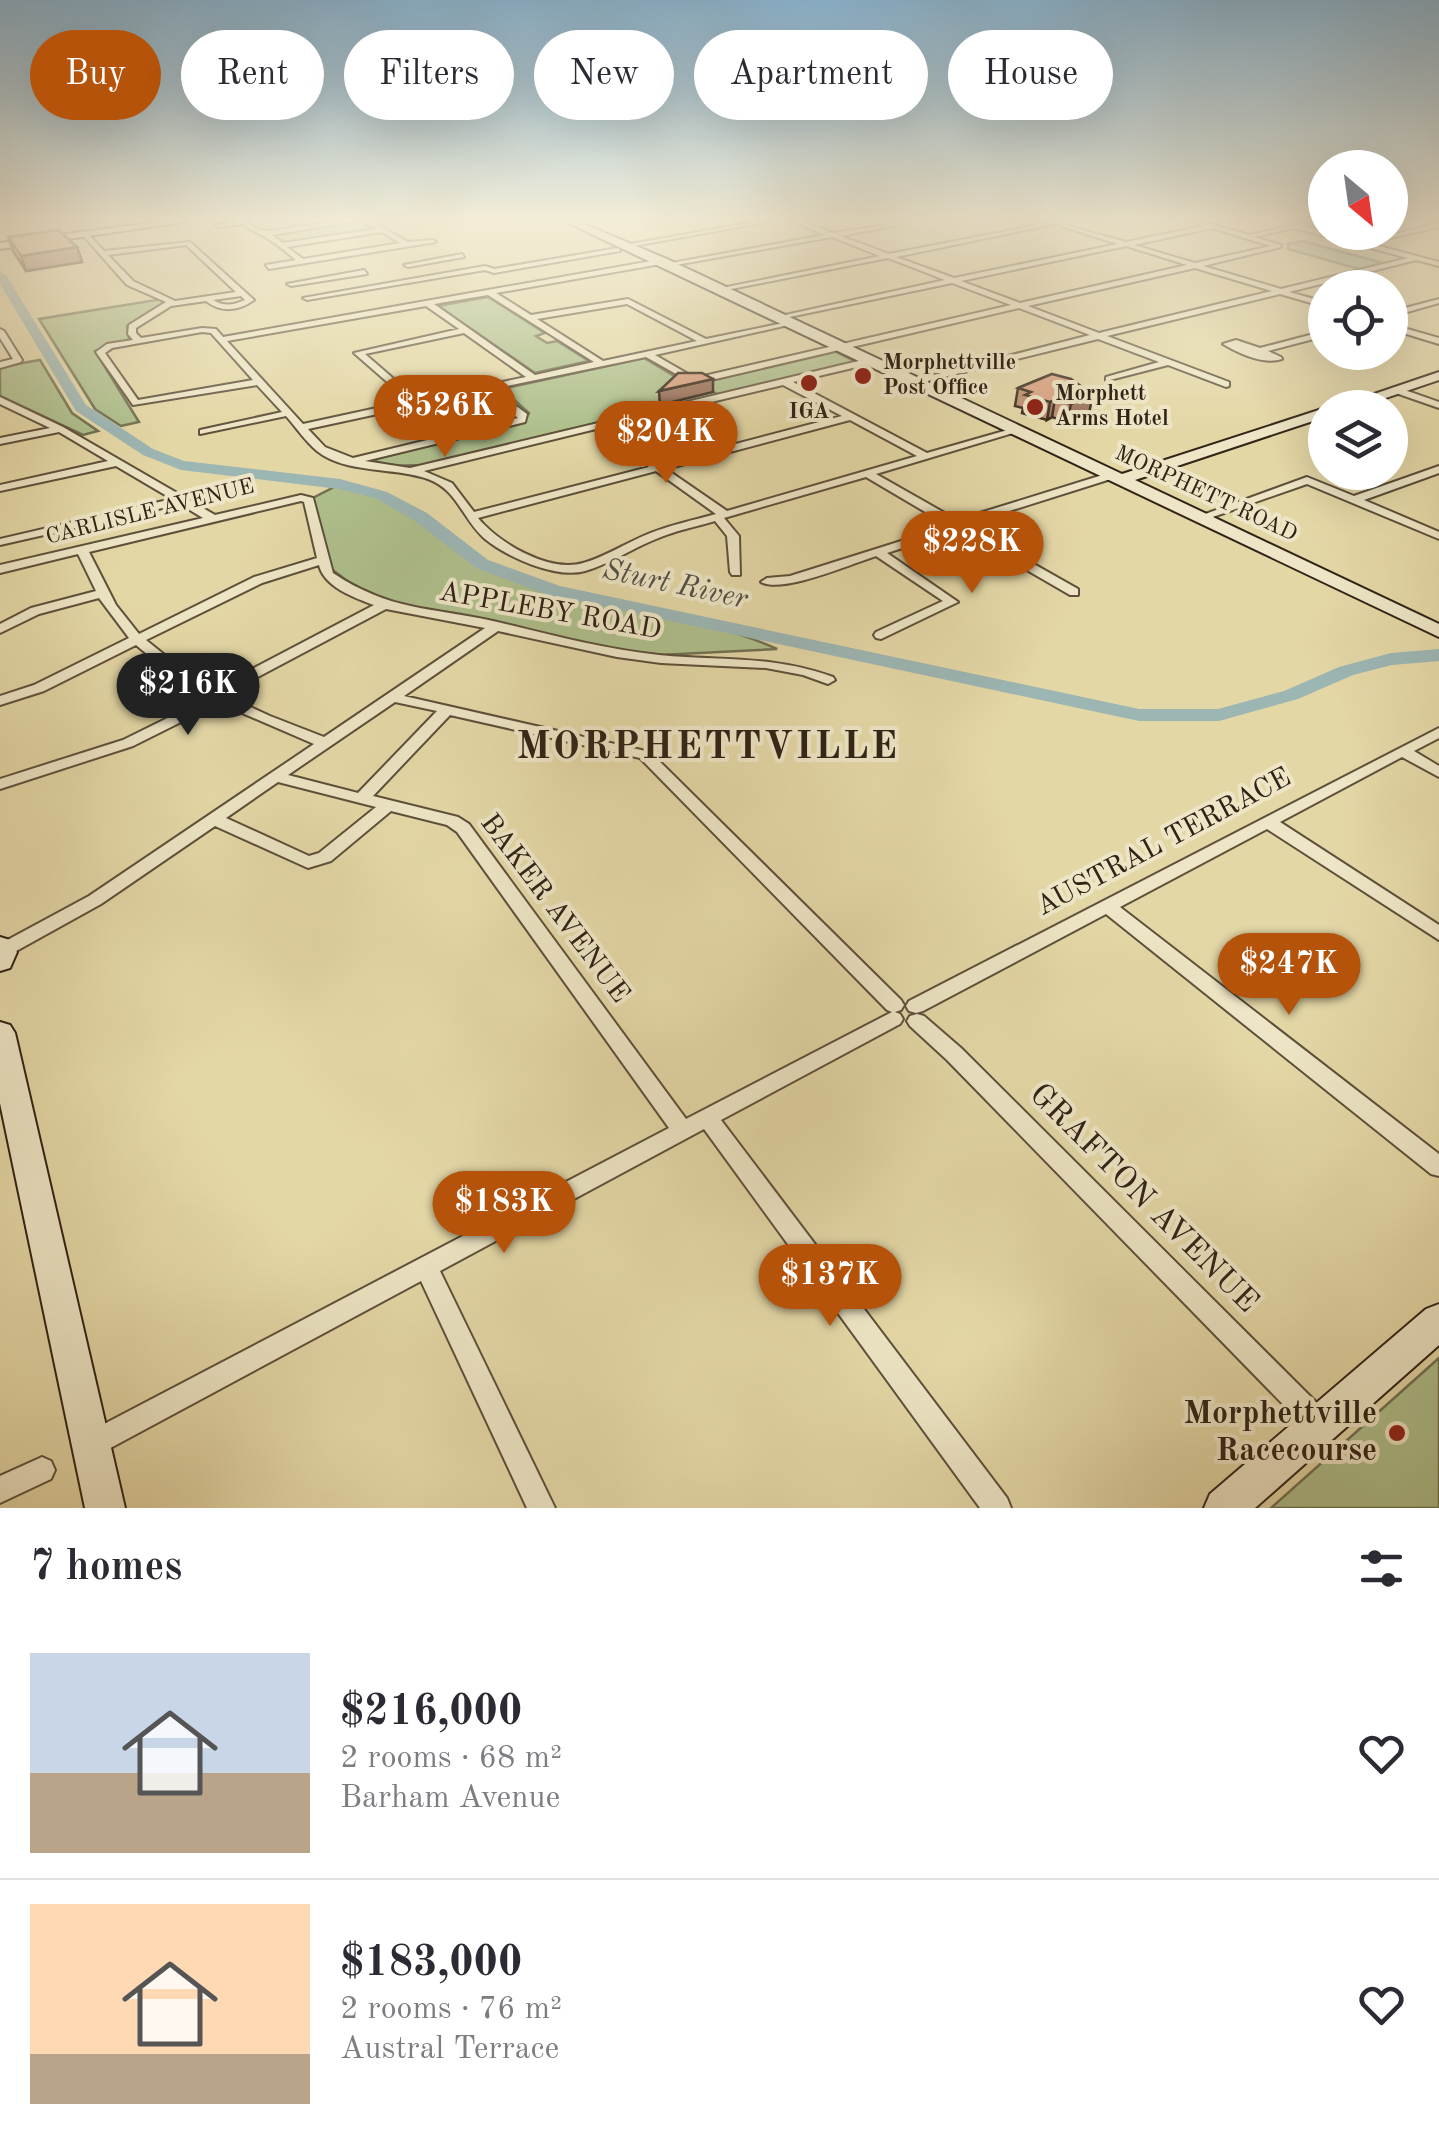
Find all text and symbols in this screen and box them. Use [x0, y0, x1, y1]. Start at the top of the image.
chip: Buy [30, 30, 161, 120]
chip: Rent [181, 30, 324, 120]
chip: Filters [344, 30, 514, 120]
chip: New [534, 30, 674, 120]
chip: Apartment [694, 30, 928, 120]
chip: House [948, 30, 1113, 120]
north arrow [1308, 150, 1408, 250]
map controls [1308, 150, 1408, 490]
button: locate [1308, 270, 1408, 370]
place label: Morphettville Post Office [883, 352, 1016, 399]
marker: Morphettville Post Office [852, 365, 874, 387]
marker: IGA [798, 372, 820, 394]
pin: $526K [375, 375, 515, 460]
place label: Morphett Arms Hotel [1055, 383, 1169, 430]
button: layers [1308, 390, 1408, 490]
text: $526K [396, 391, 494, 423]
marker: Morphett Arms Hotel [1024, 396, 1046, 418]
pin: $204K [596, 401, 736, 486]
place label: IGA [789, 401, 830, 423]
text: $204K [617, 417, 715, 449]
street label: MORPHETT ROAD [1111, 442, 1301, 546]
street label: CARLISLE AVENUE [44, 475, 256, 549]
pin: $228K [902, 511, 1042, 596]
text: $228K [923, 527, 1021, 559]
water label: Sturt River [600, 555, 751, 615]
street label: APPLEBY ROAD [437, 579, 663, 645]
pin: $216K [118, 653, 258, 738]
text: $216K [139, 669, 237, 701]
district label: MORPHETTVILLE [517, 729, 899, 767]
street label: AUSTRAL TERRACE [1032, 764, 1296, 922]
street label: BAKER AVENUE [474, 809, 634, 1009]
pin: $247K [1219, 933, 1359, 1018]
text: $247K [1240, 949, 1338, 981]
street label: GRAFTON AVENUE [1023, 1079, 1263, 1319]
pin: $183K [434, 1171, 574, 1256]
text: $183K [455, 1187, 553, 1219]
pin: $137K [760, 1244, 900, 1329]
text: $137K [781, 1260, 879, 1292]
place label: Morphettville Racecourse [1184, 1399, 1377, 1468]
marker: Morphettville Racecourse [1386, 1422, 1408, 1444]
icon: filters [1354, 1541, 1409, 1596]
text: 7 homes [30, 1547, 182, 1589]
text: $216,000 [340, 1692, 522, 1734]
icon: home [110, 1693, 230, 1813]
icon: heart [1354, 1726, 1409, 1781]
text: 2 rooms · 68 m² [340, 1743, 562, 1775]
text: Barham Avenue [340, 1783, 560, 1815]
text: $183,000 [340, 1943, 522, 1985]
icon: home [110, 1944, 230, 2064]
icon: heart [1354, 1977, 1409, 2032]
text: 2 rooms · 76 m² [340, 1994, 562, 2026]
text: Austral Terrace [340, 2034, 559, 2066]

